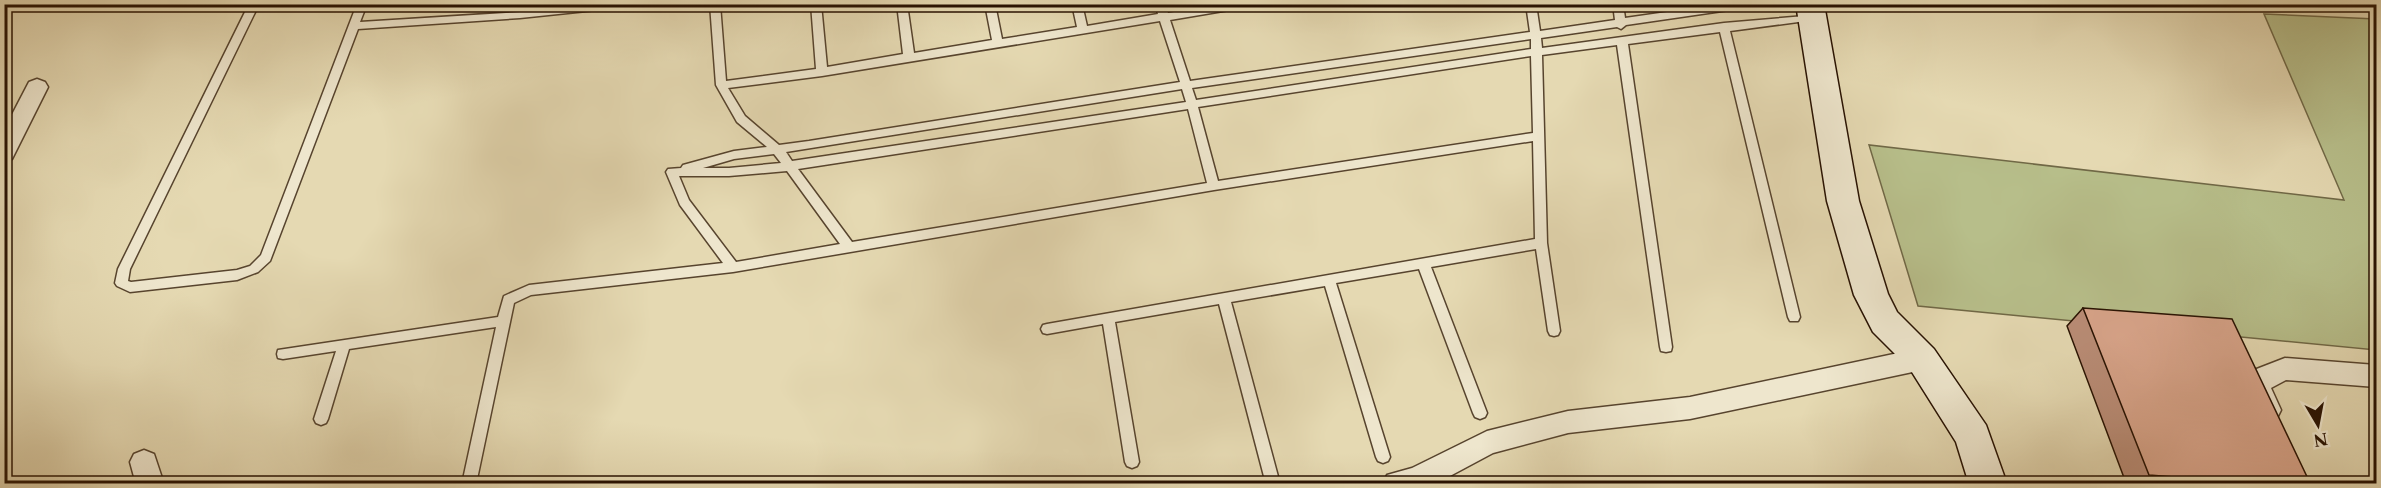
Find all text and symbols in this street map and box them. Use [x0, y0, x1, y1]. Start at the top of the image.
north arrow [2288, 395, 2348, 455]
text: N [2312, 429, 2329, 451]

